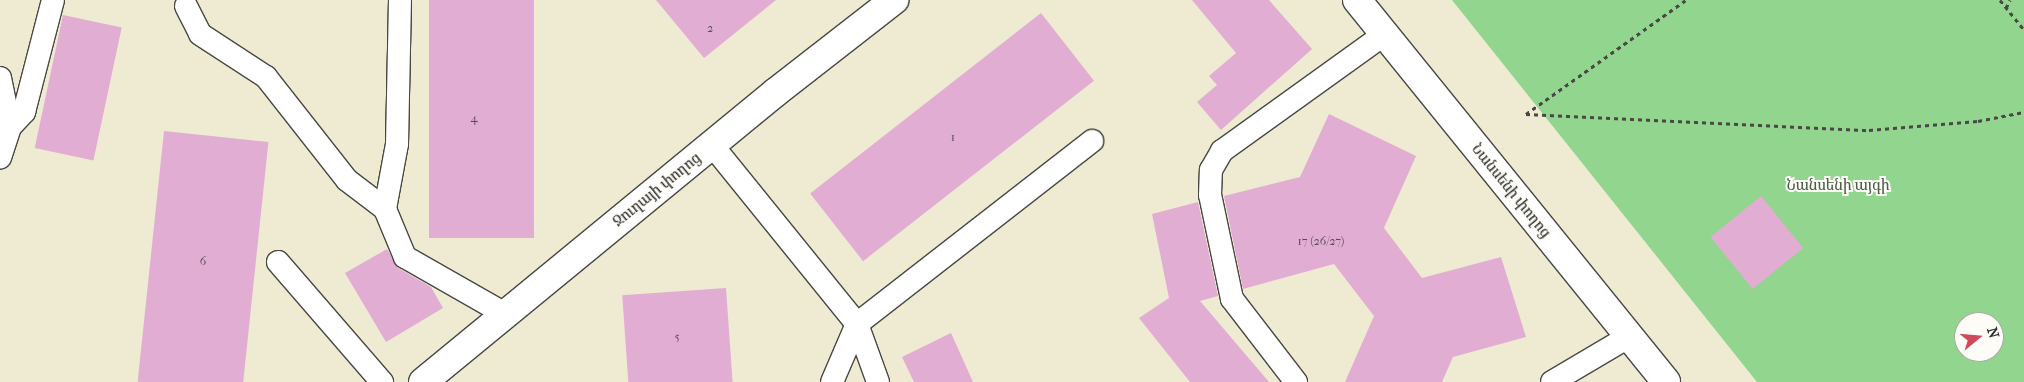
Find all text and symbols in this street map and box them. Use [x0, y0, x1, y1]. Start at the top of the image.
house number: 2 [707, 22, 713, 36]
house number: 4 [470, 112, 478, 126]
house number: 1 [951, 131, 955, 145]
street label: Նանսենի փողոց [1468, 140, 1554, 242]
street label: Ջուղայի փողոց [609, 149, 705, 231]
park label: Նանսենի այգի [1786, 177, 1890, 195]
house number: 17 (26/27) [1298, 235, 1344, 249]
house number: 6 [200, 255, 206, 269]
north arrow [1954, 312, 2004, 362]
text: N [1983, 325, 2003, 340]
house number: 5 [674, 331, 680, 345]

